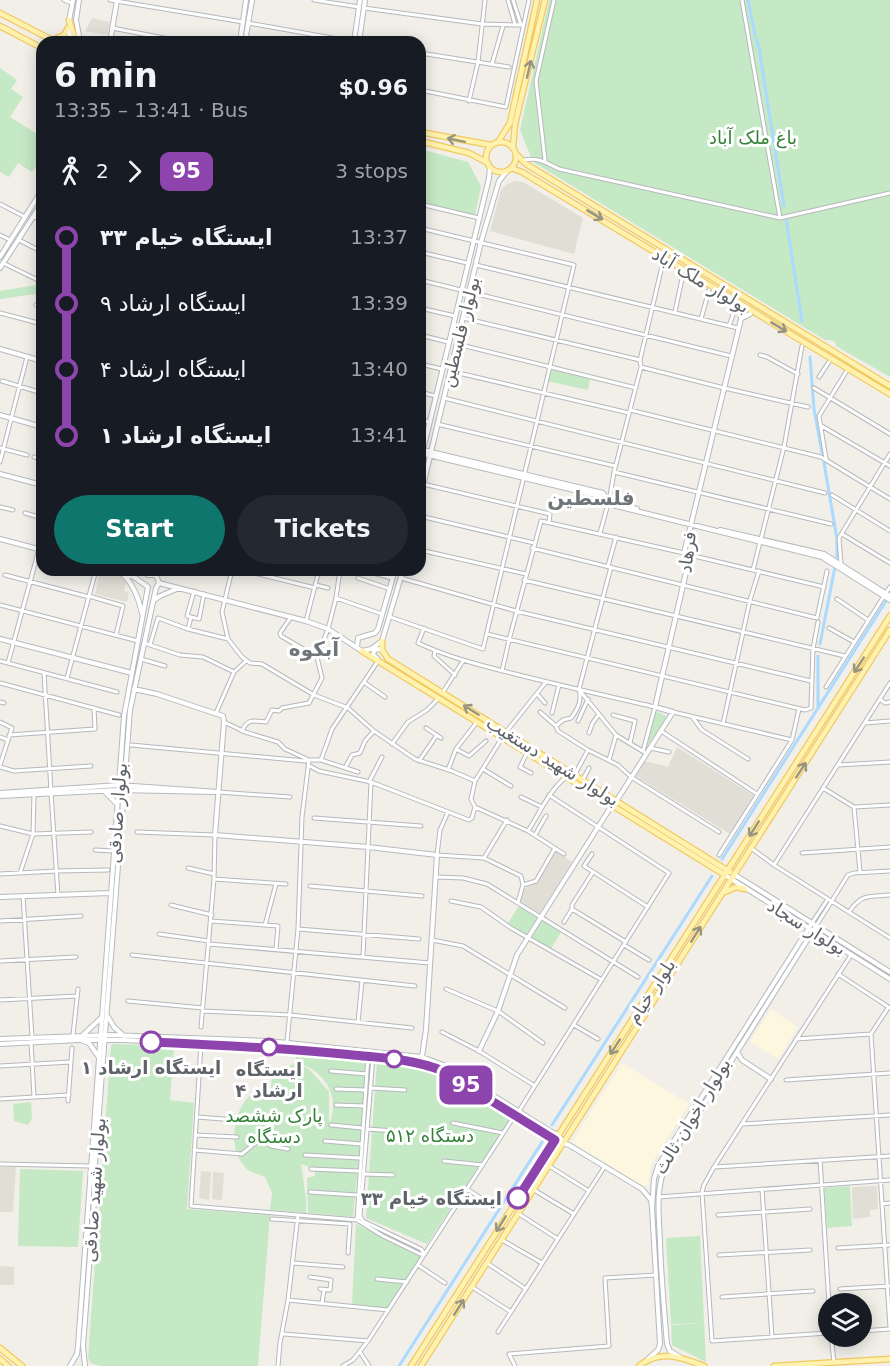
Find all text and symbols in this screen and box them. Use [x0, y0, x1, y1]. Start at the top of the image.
text: 6 min [54, 56, 158, 95]
one-way arrow [524, 60, 535, 80]
text: $0.96 [338, 75, 408, 100]
text: 13:35 – 13:41 · Bus [54, 98, 248, 122]
park label: باغ ملک آباد [709, 126, 797, 149]
one-way arrow [446, 134, 466, 145]
icon: walk [54, 155, 87, 188]
icon: forward [118, 155, 151, 188]
text: 2 [96, 159, 109, 183]
text: 95 [172, 159, 201, 183]
text: 3 stops [335, 159, 408, 183]
one-way arrow [586, 210, 603, 222]
text: ایستگاه خیام ۳۳ [100, 225, 273, 250]
text: 13:37 [350, 225, 408, 249]
street label: بولوار ملک آباد [648, 242, 754, 318]
street label: بولوار فلسطین [436, 275, 485, 390]
text: ایستگاه ارشاد ۹ [100, 291, 246, 316]
text: 13:39 [350, 291, 408, 315]
one-way arrow [770, 322, 787, 334]
text: ایستگاه ارشاد ۴ [100, 357, 246, 382]
text: 13:40 [350, 357, 408, 381]
text: ایستگاه ارشاد ۱ [100, 423, 271, 448]
text: 13:41 [350, 423, 408, 447]
district label: فلسطین [547, 486, 635, 510]
button: Start [54, 495, 225, 564]
button: Tickets [237, 495, 408, 564]
street label: فرهاد [674, 530, 701, 574]
district label: آبکوه [289, 636, 340, 661]
one-way arrow [852, 656, 864, 673]
one-way arrow [463, 704, 480, 716]
street label: بولوار شهید دستغیب [482, 712, 623, 811]
street label: بولوار صادقی [103, 762, 132, 864]
one-way arrow [795, 762, 807, 779]
one-way arrow [747, 821, 760, 838]
street label: بولوار سجاد [763, 895, 850, 960]
one-way arrow [690, 926, 703, 943]
street label: بلوار خیام [622, 955, 680, 1028]
marker: ایستگاه ارشاد ۱ [140, 1031, 162, 1053]
marker: ایستگاه ارشاد ۴ [260, 1038, 278, 1056]
one-way arrow [608, 1038, 620, 1055]
unlabelled marker [385, 1050, 403, 1068]
street label: بولوار اخوان ثالث [649, 1054, 736, 1178]
place label: ایستگاه ارشاد ۱ [81, 1057, 221, 1078]
place label: ایستگاه ارشاد ۴ [235, 1059, 303, 1101]
line badge: 95 [439, 1066, 493, 1104]
text: 95 [451, 1073, 481, 1097]
park label: پارک‌ ششصد دستگاه [225, 1105, 323, 1147]
street label: بولوار شهید صادقی [78, 1117, 111, 1263]
park label: ۵۱۲ دستگاه [386, 1125, 474, 1146]
marker: ایستگاه خیام ۳۳ [507, 1187, 529, 1209]
place label: ایستگاه خیام ۳۳ [361, 1188, 502, 1209]
one-way arrow [495, 1216, 508, 1233]
map controls [818, 1293, 872, 1347]
button: layers [818, 1293, 872, 1347]
one-way arrow [453, 1299, 465, 1316]

